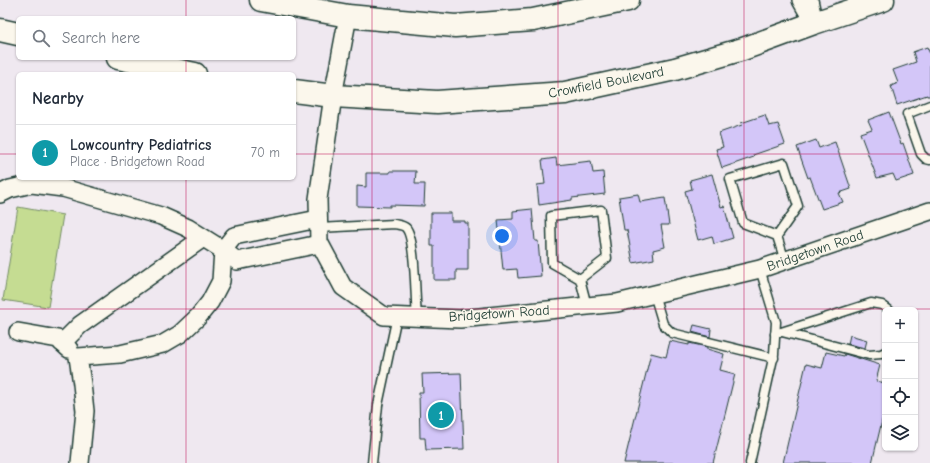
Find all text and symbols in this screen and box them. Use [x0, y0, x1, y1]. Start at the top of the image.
search box [16, 16, 296, 60]
icon: search [30, 27, 52, 49]
text: Search here [62, 29, 140, 47]
street label: Crowfield Boulevard [547, 63, 665, 102]
text: Nearby [32, 89, 83, 108]
text: Lowcountry Pediatrics [70, 136, 211, 154]
text: 1 [42, 145, 48, 160]
text: 70 m [251, 145, 280, 160]
text: Place · Bridgetown Road [70, 154, 205, 169]
your location [492, 226, 512, 246]
street label: Bridgetown Road [765, 226, 866, 275]
street label: Bridgetown Road [448, 301, 550, 326]
map controls [882, 307, 918, 451]
button: + [882, 307, 918, 343]
button: − [882, 343, 918, 379]
button: locate [882, 379, 918, 415]
pin: 1 [428, 400, 454, 430]
button: layers [882, 415, 918, 451]

